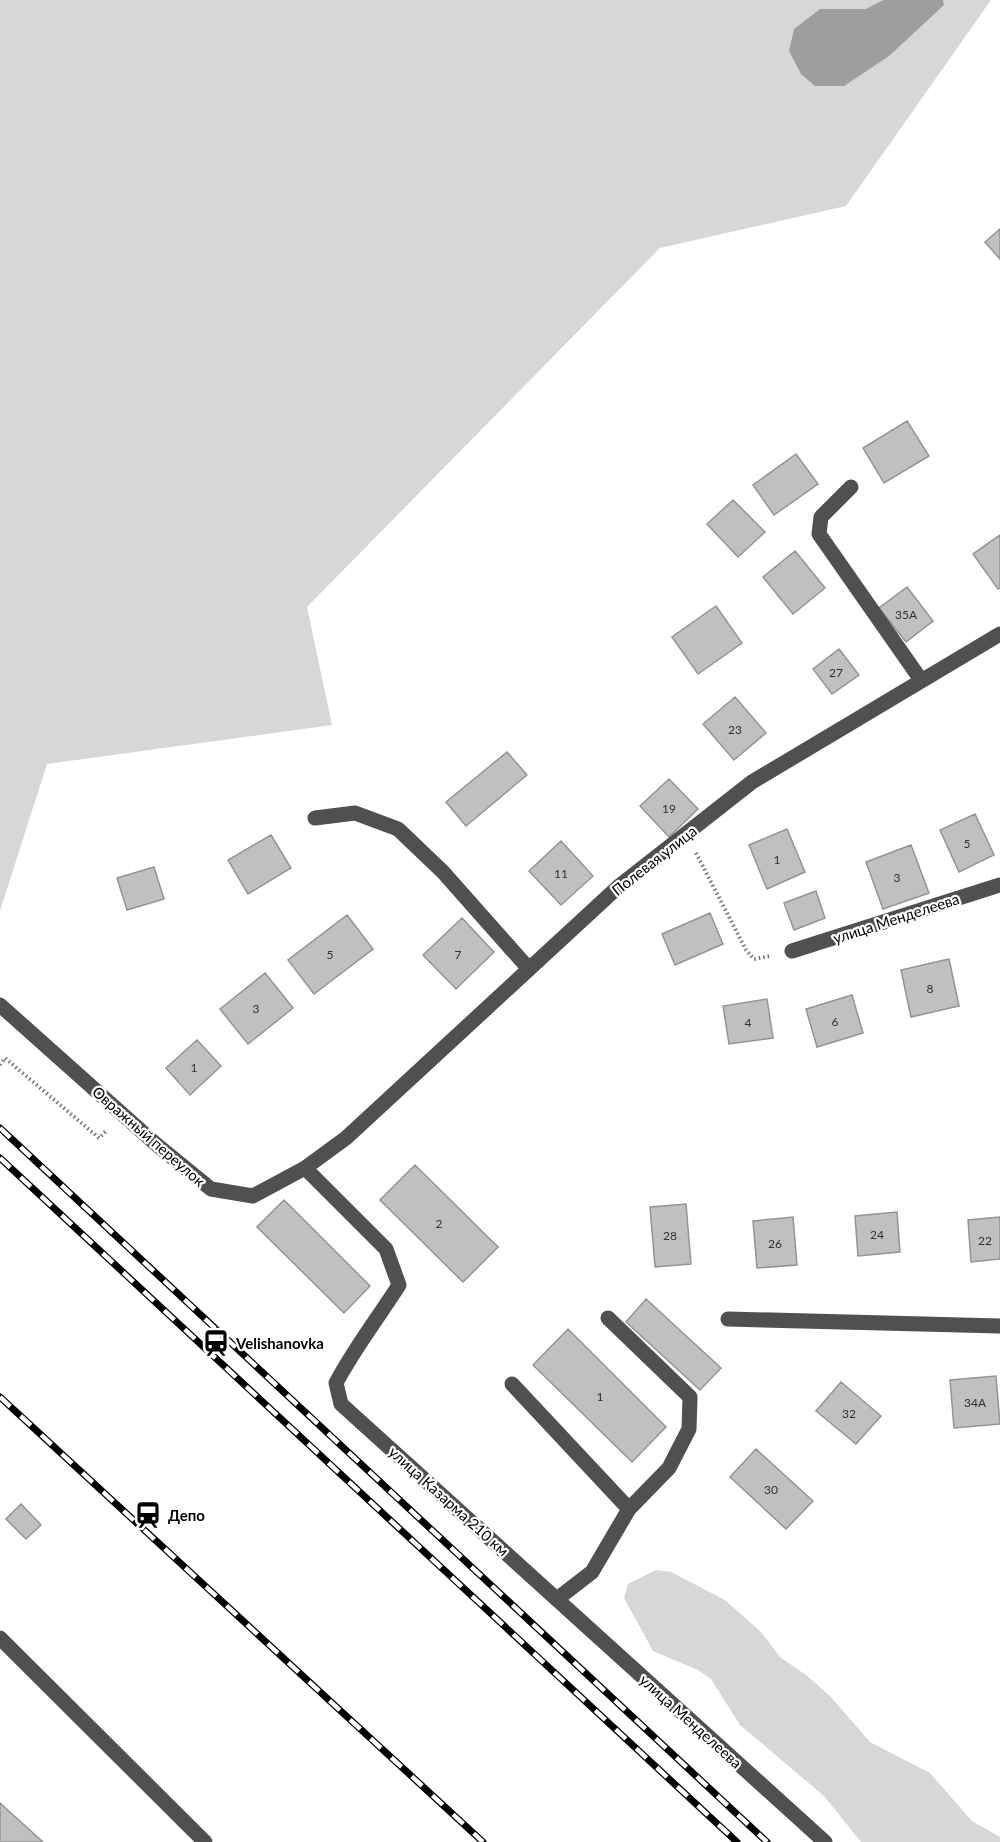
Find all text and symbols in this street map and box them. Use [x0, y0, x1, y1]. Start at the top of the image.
house number: 35А [895, 607, 918, 622]
house number: 27 [829, 665, 843, 680]
house number: 23 [728, 722, 742, 737]
house number: 19 [662, 801, 676, 816]
street label: Полевая улица [608, 821, 700, 899]
house number: 5 [964, 836, 971, 851]
house number: 1 [774, 852, 781, 867]
house number: 11 [554, 866, 568, 881]
house number: 3 [894, 870, 901, 885]
street label: улица Менделеева [831, 889, 961, 947]
house number: 5 [327, 947, 334, 962]
house number: 7 [455, 947, 462, 962]
house number: 8 [927, 981, 934, 996]
house number: 3 [253, 1001, 260, 1016]
house number: 6 [832, 1014, 839, 1029]
house number: 4 [745, 1015, 752, 1030]
house number: 1 [191, 1060, 198, 1075]
street label: Овражный переулок [89, 1082, 209, 1190]
house number: 2 [436, 1216, 443, 1231]
house number: 24 [870, 1227, 884, 1242]
house number: 28 [663, 1228, 677, 1243]
house number: 22 [978, 1233, 992, 1248]
house number: 26 [768, 1236, 782, 1251]
station icon: Velishanovka [201, 1328, 231, 1358]
place label: Velishanovka [235, 1334, 324, 1352]
house number: 1 [597, 1389, 604, 1404]
house number: 34А [964, 1395, 987, 1410]
house number: 32 [842, 1406, 856, 1421]
street label: улица Казарма 210 км [385, 1442, 513, 1560]
house number: 30 [764, 1482, 778, 1497]
station icon: Депо [133, 1500, 163, 1530]
place label: Депо [168, 1506, 205, 1524]
street label: улица Менделеева [636, 1670, 746, 1772]

